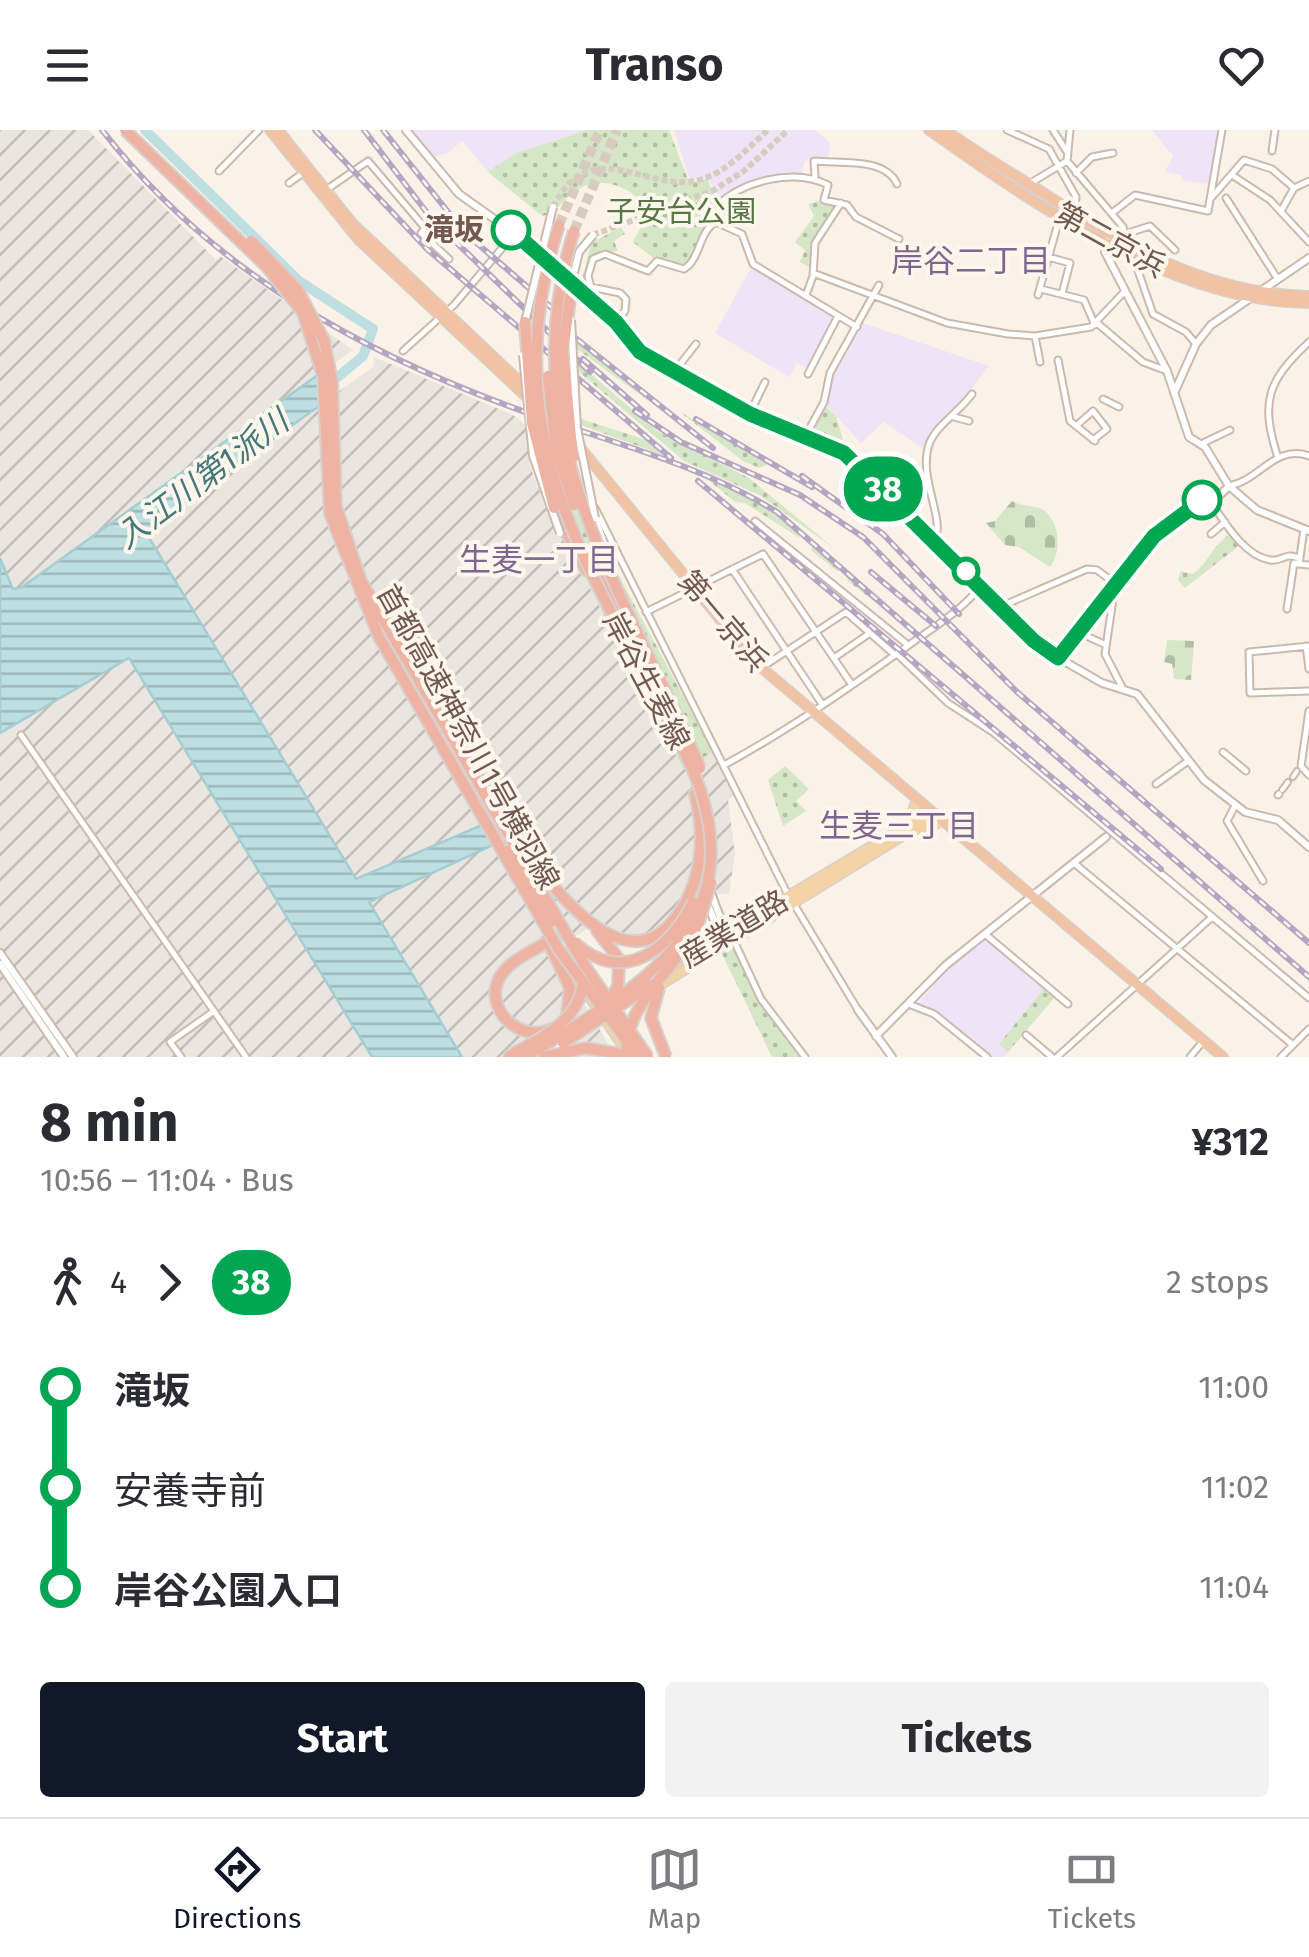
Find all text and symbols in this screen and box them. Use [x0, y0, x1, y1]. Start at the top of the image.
icon: menu [40, 38, 95, 93]
text: Transo [585, 38, 724, 92]
icon: heart [1214, 38, 1269, 93]
park label: 子安台公園 [606, 194, 756, 230]
street label: 第二京浜 [1049, 195, 1171, 285]
marker: 滝坂 [492, 211, 530, 249]
place label: 滝坂 [424, 212, 484, 248]
district label: 岸谷二丁目 [891, 242, 1051, 280]
water label: 入江川第1派川 [108, 400, 298, 556]
line badge: 38 [838, 456, 928, 522]
text: 38 [864, 468, 902, 510]
unlabelled marker [1183, 481, 1221, 519]
district label: 生麦一丁目 [459, 541, 619, 579]
unlabelled marker [953, 558, 979, 584]
street label: 第一京浜 [671, 563, 775, 679]
street label: 首都高速神奈川1号横羽線 [369, 578, 567, 896]
street label: 岸谷生麦線 [595, 606, 697, 756]
district label: 生麦三丁目 [819, 807, 979, 845]
street label: 産業道路 [673, 883, 795, 975]
text: 8 min [40, 1090, 179, 1156]
text: ¥312 [1192, 1119, 1269, 1165]
text: 10:56 – 11:04 · Bus [40, 1161, 294, 1199]
icon: walk [40, 1255, 95, 1310]
icon: forward [142, 1255, 197, 1310]
text: 38 [232, 1261, 271, 1303]
text: 4 [110, 1263, 127, 1301]
text: 2 stops [1166, 1263, 1269, 1301]
text: 滝坂 [114, 1368, 190, 1414]
text: 11:00 [1198, 1368, 1269, 1406]
text: 安養寺前 [114, 1468, 266, 1514]
text: 11:02 [1201, 1468, 1269, 1506]
text: 岸谷公園入口 [114, 1568, 342, 1614]
text: 11:04 [1199, 1568, 1269, 1606]
button: Start [40, 1682, 645, 1797]
button: Tickets [665, 1682, 1269, 1797]
tab: Directions [173, 1842, 301, 1935]
tab: Map [647, 1842, 702, 1935]
tab: Tickets [1048, 1842, 1136, 1935]

